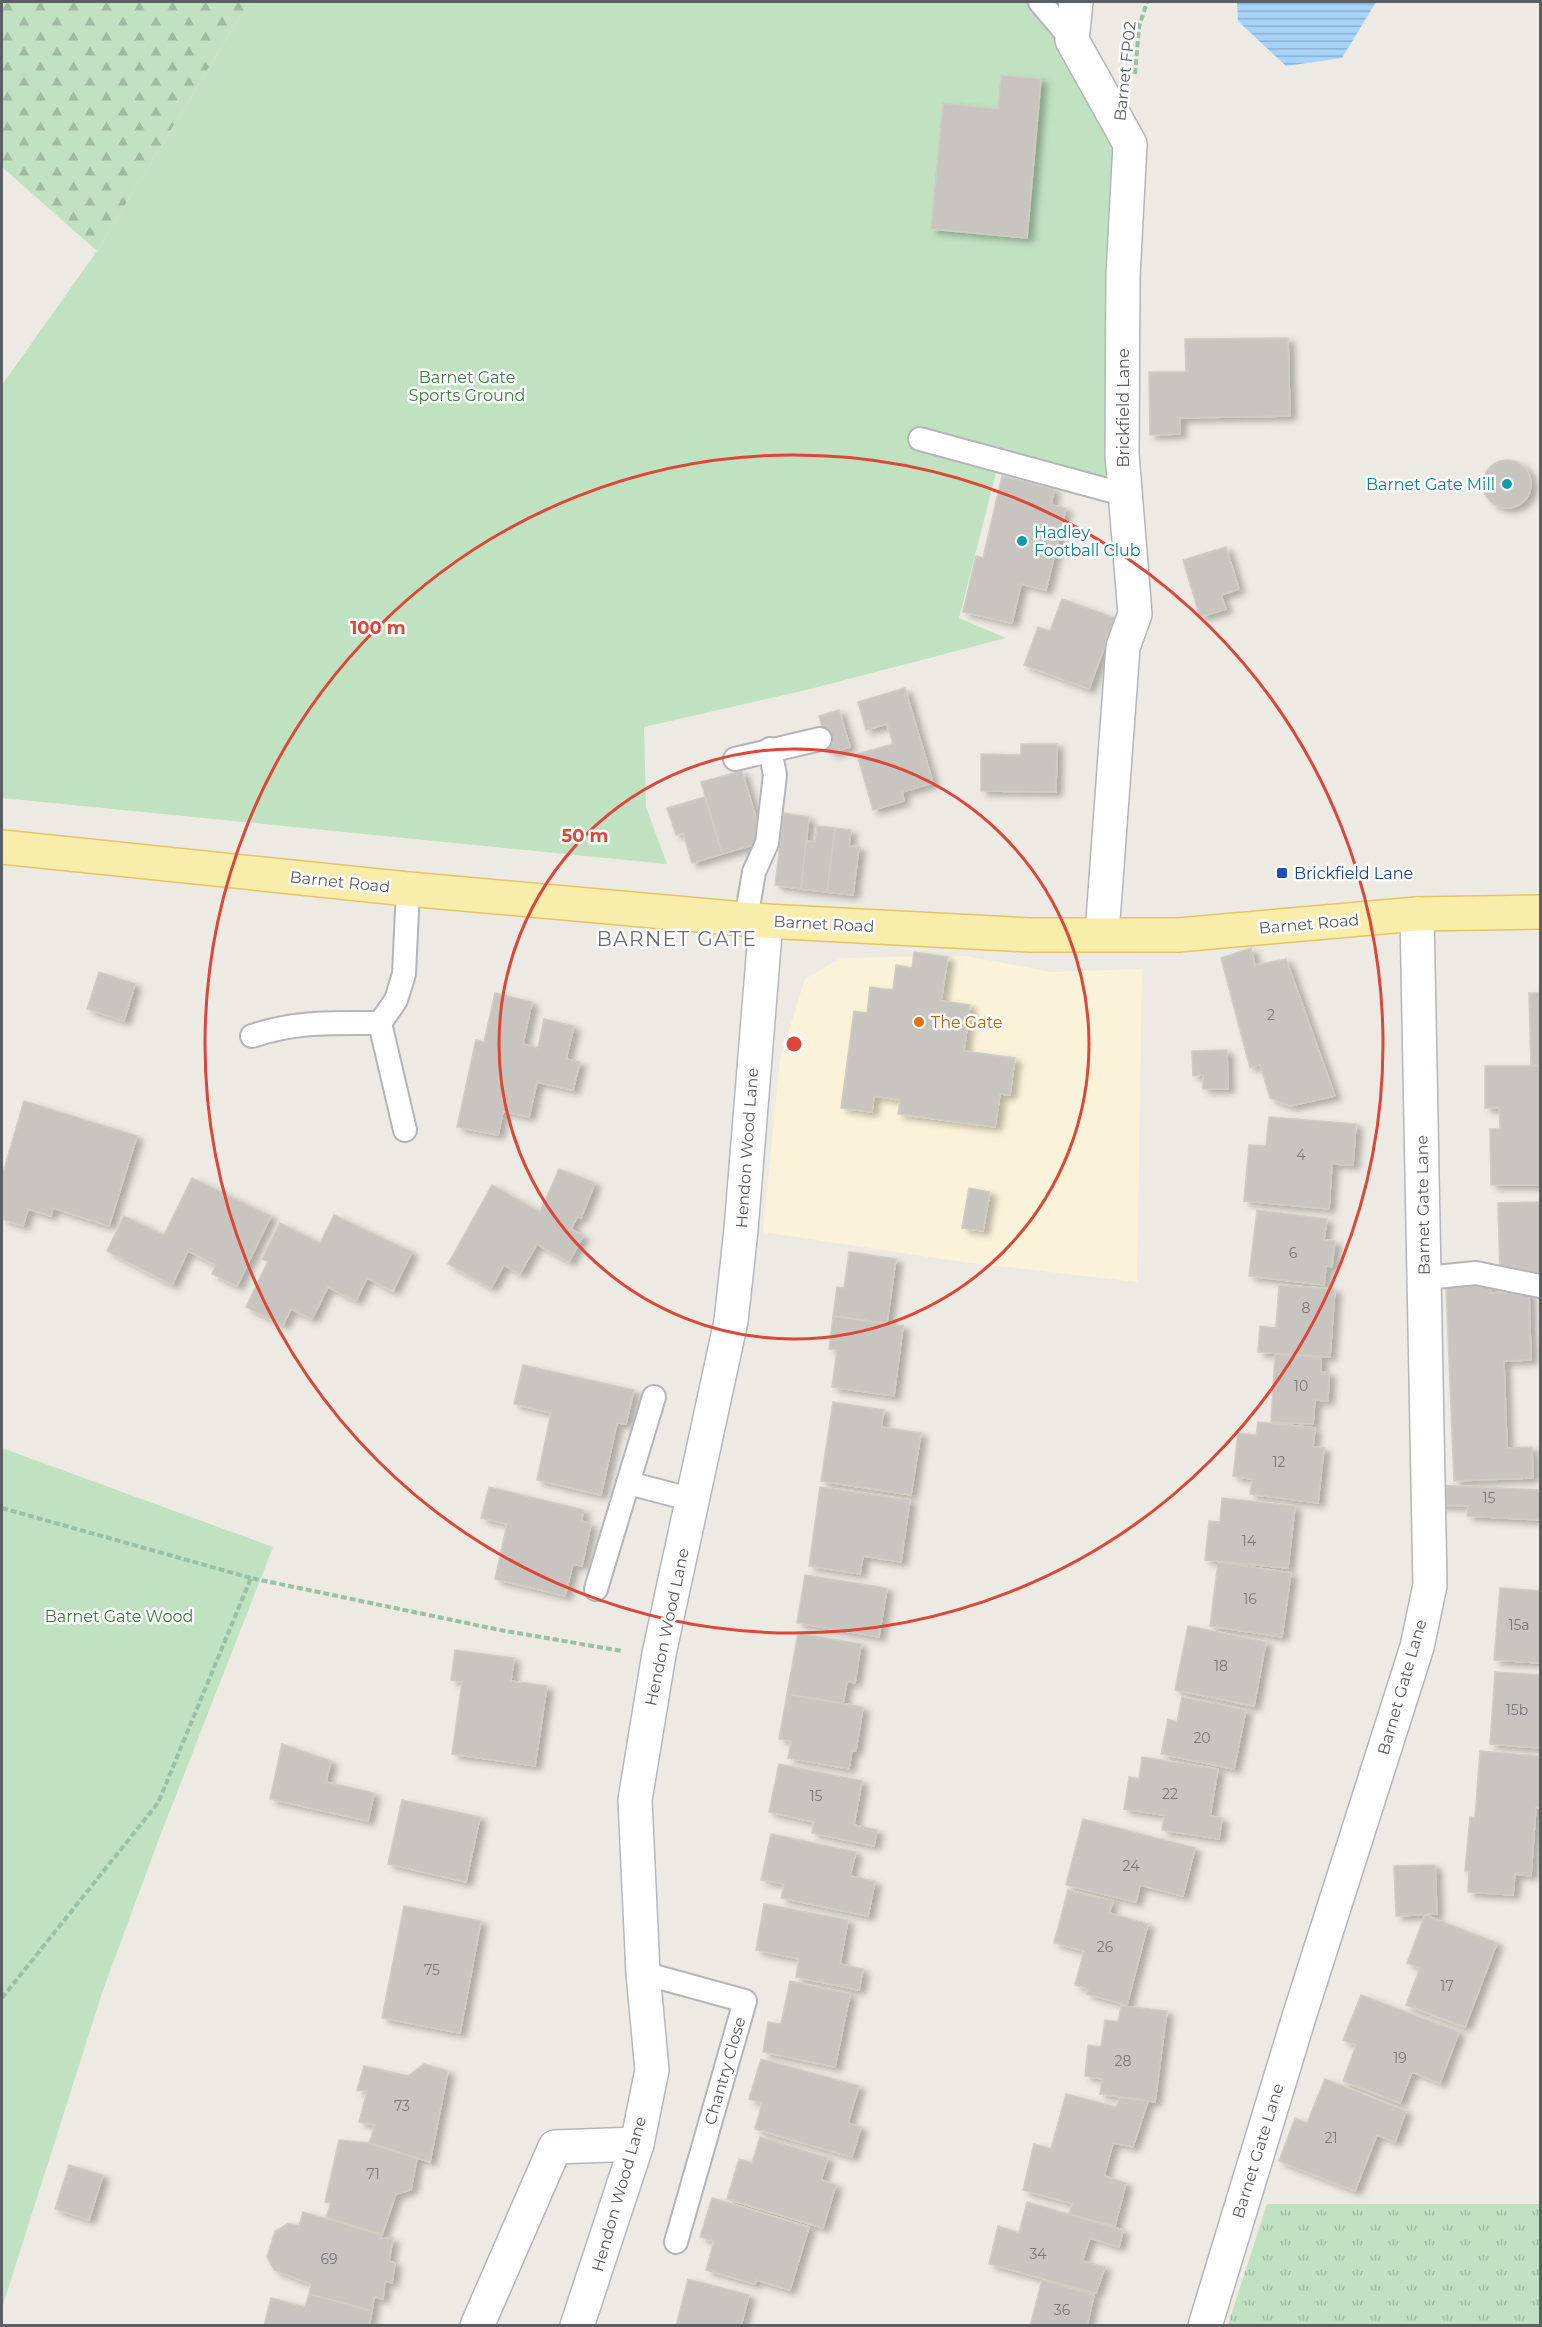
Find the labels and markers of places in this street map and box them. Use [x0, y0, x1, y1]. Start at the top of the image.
place label: Barnet Gate Mill [1366, 475, 1495, 494]
marker: Barnet Gate Mill [1500, 477, 1514, 491]
place label: Hadley Football Club [1034, 523, 1141, 560]
marker: Hadley Football Club [1015, 534, 1029, 548]
place label: Brickfield Lane [1294, 864, 1413, 883]
marker: Brickfield Lane [1275, 866, 1289, 880]
place label: The Gate [931, 1013, 1003, 1032]
marker: The Gate [912, 1015, 926, 1029]
centre of rings [784, 1034, 804, 1054]

